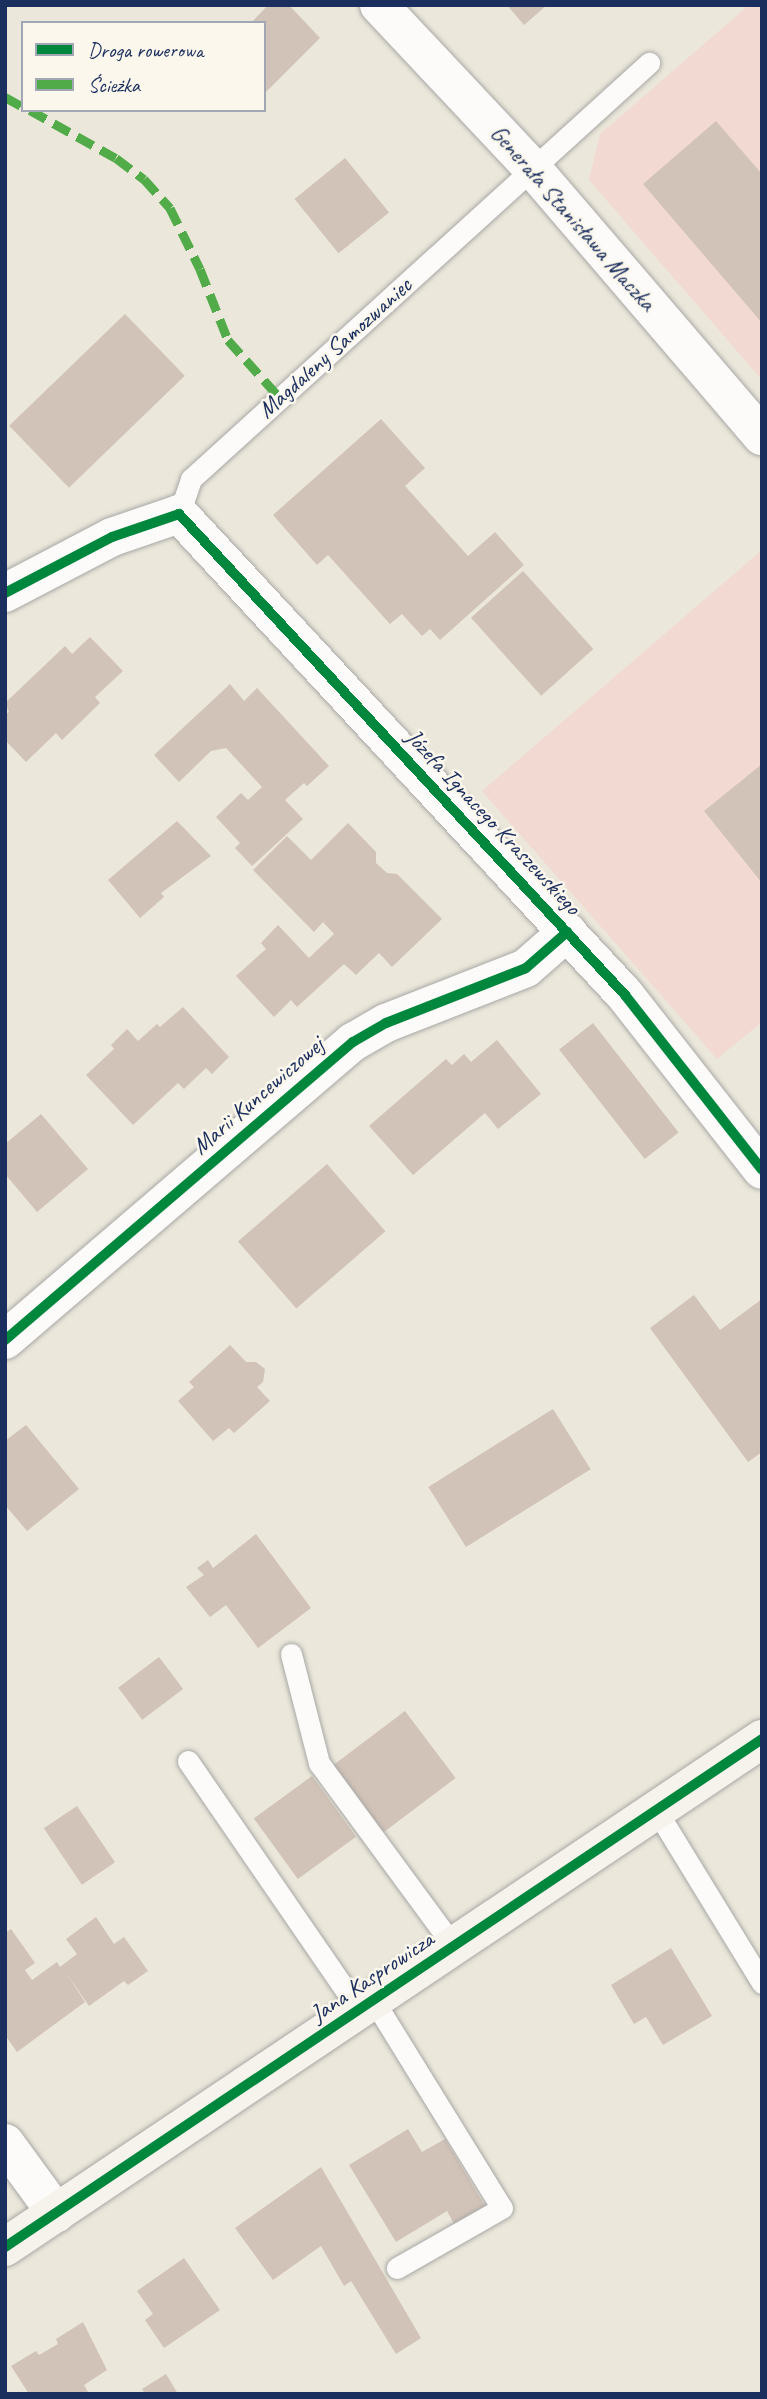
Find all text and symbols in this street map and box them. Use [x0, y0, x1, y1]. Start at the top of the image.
legend [21, 21, 266, 112]
text: Droga rowerowa [88, 37, 203, 63]
text: Ścieżka [88, 72, 140, 98]
street label: Generała Stanisława Maczka [484, 119, 662, 317]
street label: Magdaleny Samozwaniec [252, 271, 418, 425]
street label: Józefa Ignacego Kraszewskiego [399, 722, 587, 922]
street label: Marii Kuncewiczowej [187, 1031, 329, 1161]
street label: Jana Kasprowicza [305, 1925, 439, 2029]

